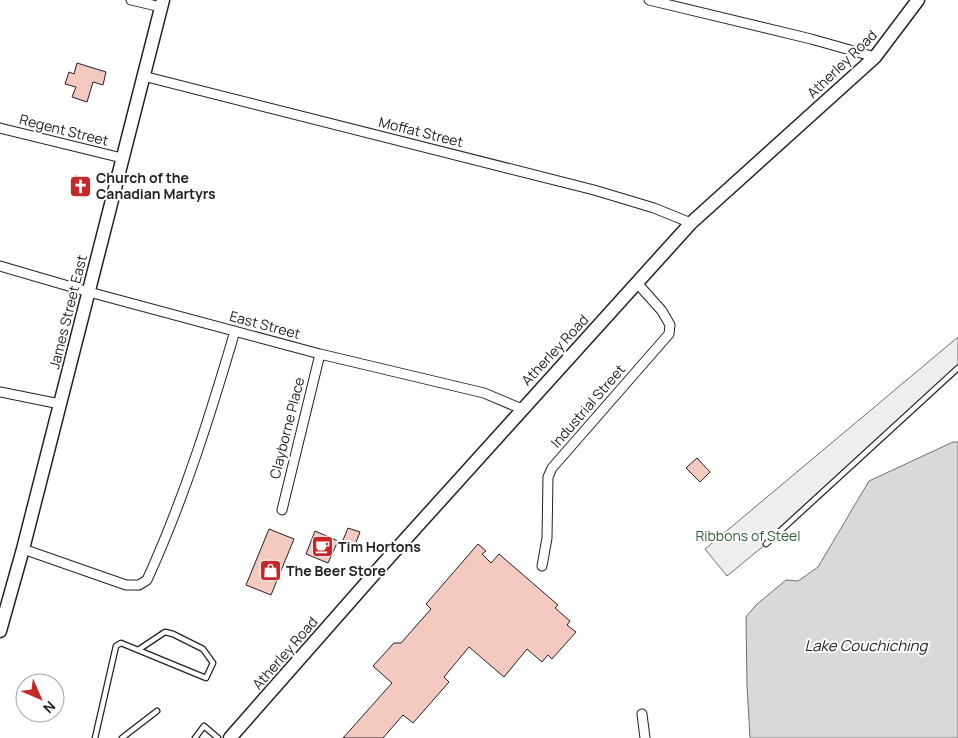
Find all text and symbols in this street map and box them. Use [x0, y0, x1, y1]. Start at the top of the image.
street label: Atherley Road [803, 25, 881, 102]
street label: Regent Street [18, 109, 111, 150]
street label: Moffat Street [377, 112, 466, 151]
place label: Church of the Canadian Martyrs [96, 168, 216, 203]
church icon: Church of the Canadian Martyrs [68, 174, 92, 198]
street label: James Street East [44, 252, 91, 371]
street label: East Street [228, 306, 303, 343]
street label: Atherley Road [517, 310, 592, 389]
street label: Industrial Street [546, 360, 629, 451]
street label: Clayborne Place [265, 375, 308, 481]
park label: Ribbons of Steel [695, 526, 801, 545]
cafe icon: Tim Hortons [310, 535, 334, 559]
place label: Tim Hortons [338, 537, 421, 556]
shop icon: The Beer Store [258, 559, 282, 583]
place label: The Beer Store [286, 561, 386, 580]
street label: Atherley Road [248, 612, 321, 693]
water label: Lake Couchiching [805, 635, 929, 656]
north arrow [15, 673, 65, 723]
text: N [39, 697, 60, 718]

